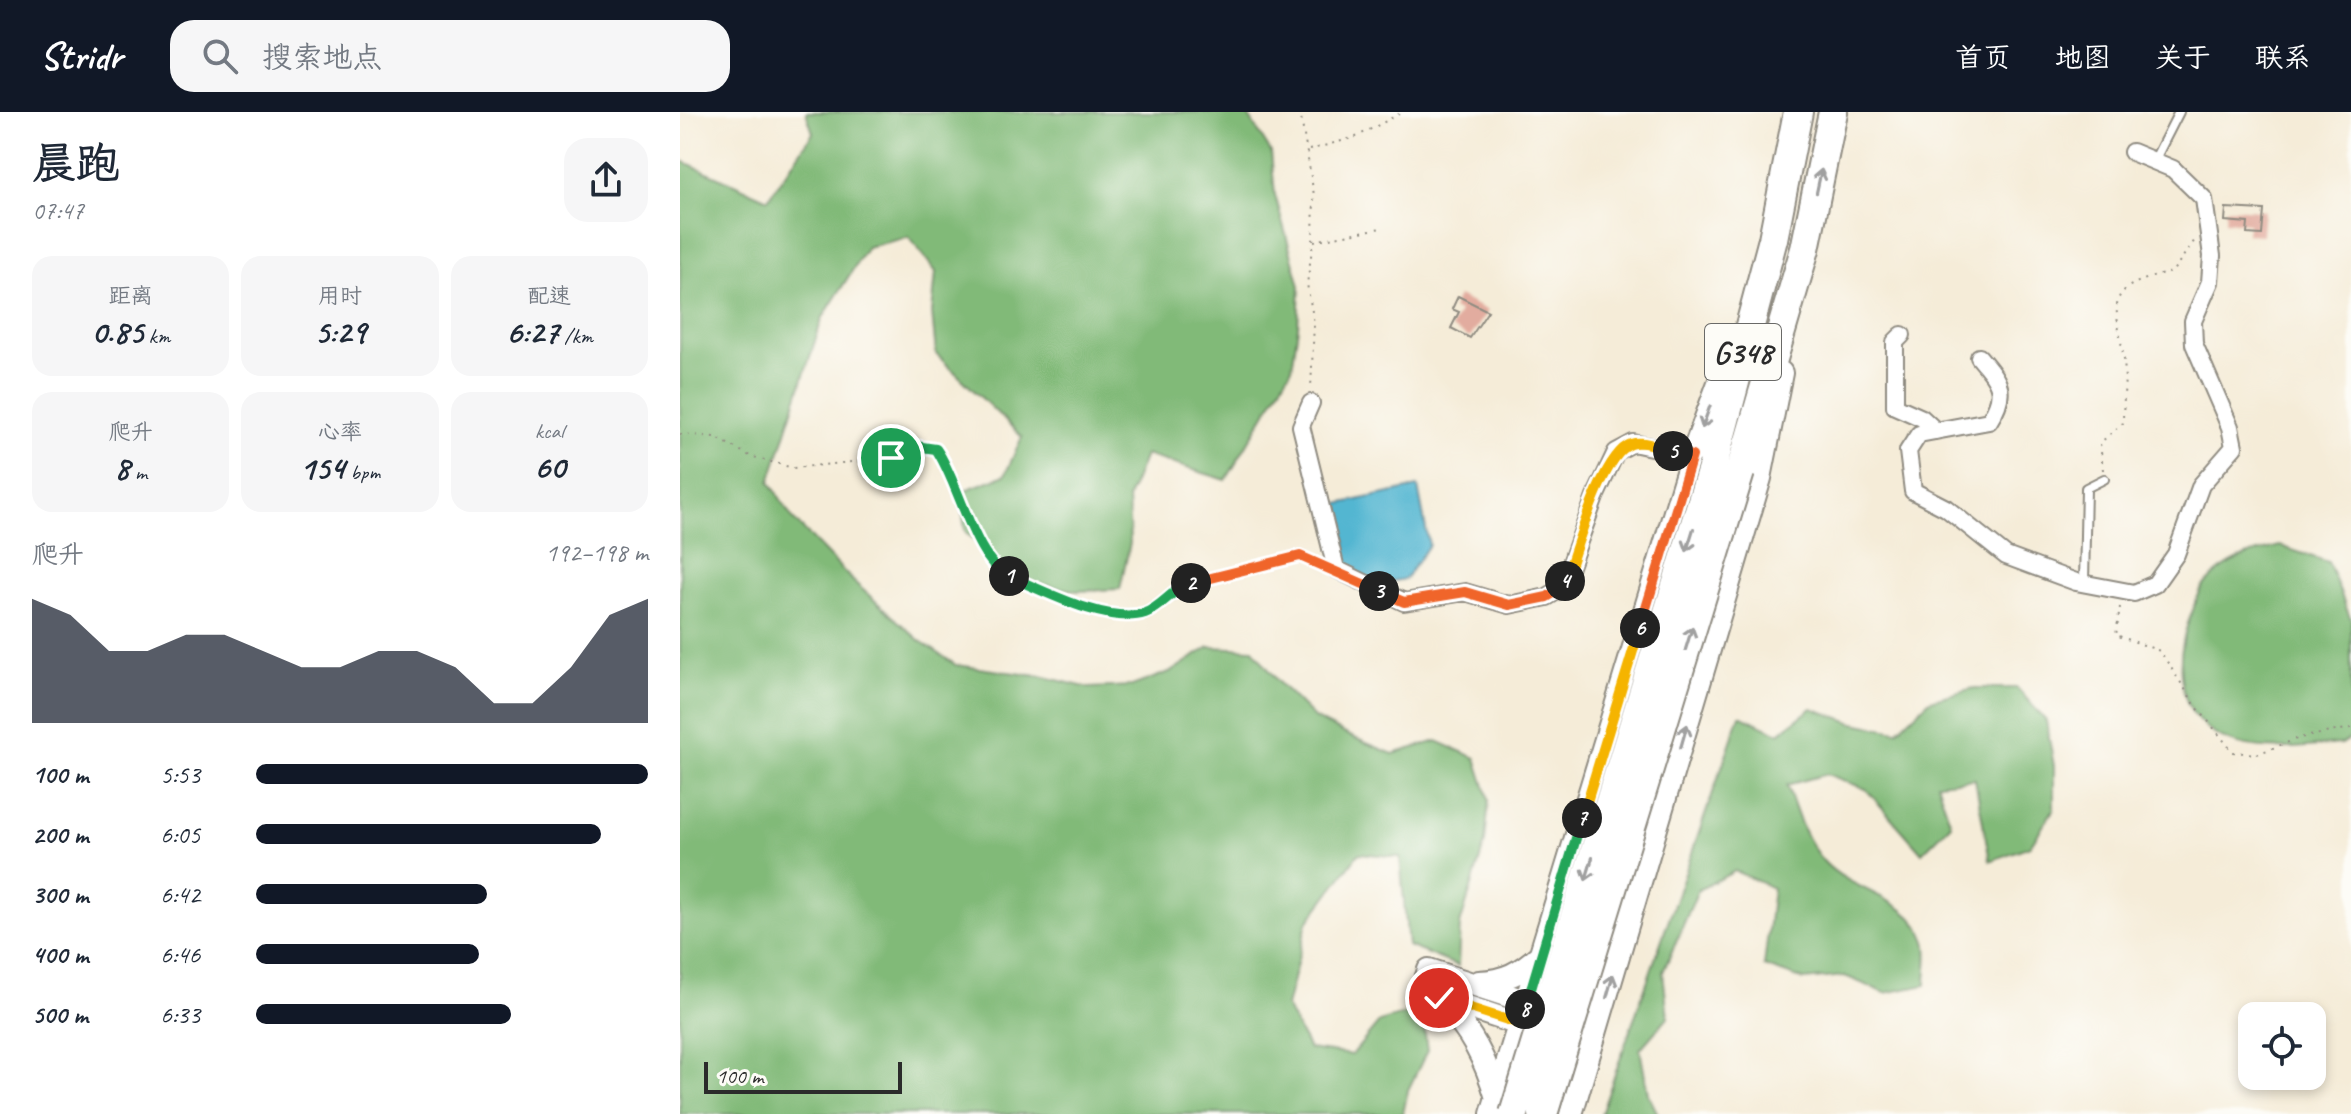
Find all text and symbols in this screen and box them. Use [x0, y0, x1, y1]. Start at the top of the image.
search box [170, 20, 730, 92]
text: Stridr [40, 33, 122, 80]
icon: search [198, 34, 242, 78]
text: 搜索地点 [262, 38, 382, 76]
text: 首页 [1955, 40, 2011, 75]
text: 地图 [2055, 40, 2111, 75]
text: 关于 [2155, 40, 2211, 75]
text: 联系 [2255, 40, 2311, 75]
text: 晨跑 [32, 136, 120, 191]
button: share [564, 138, 648, 222]
one-way arrow [1812, 168, 1827, 194]
text: 07:47 [32, 194, 84, 227]
text: 距离 [109, 282, 153, 310]
text: 用时 [318, 282, 362, 310]
text: 配速 [527, 282, 571, 310]
text: 0.85 [91, 310, 143, 353]
text: 5:29 [314, 310, 366, 353]
text: 6:27 [506, 310, 559, 353]
text: km [143, 322, 170, 350]
text: /km [559, 322, 593, 350]
road number: G348 [1705, 324, 1781, 380]
one-way arrow [1698, 404, 1712, 429]
text: kcal [535, 417, 564, 445]
text: 爬升 [109, 418, 153, 446]
text: 心率 [318, 418, 362, 446]
pin [857, 424, 925, 492]
pin: 5 [1653, 431, 1693, 471]
icon: arrive [869, 436, 913, 480]
text: 5 [1668, 437, 1678, 465]
text: 60 [534, 445, 565, 488]
text: 8 [114, 446, 129, 489]
text: 154 [300, 446, 345, 489]
text: m [129, 458, 147, 486]
text: bpm [345, 458, 380, 486]
one-way arrow [1682, 527, 1696, 552]
text: 192–198 m [545, 536, 648, 569]
text: 爬升 [32, 538, 84, 571]
pin: 1 [989, 556, 1029, 596]
pin: 4 [1545, 561, 1585, 601]
text: 1 [1004, 562, 1014, 590]
pin: 2 [1171, 563, 1211, 603]
text: 4 [1560, 567, 1570, 595]
text: 2 [1186, 569, 1196, 597]
pin: 3 [1359, 571, 1399, 611]
text: 3 [1374, 577, 1384, 605]
pin: 6 [1620, 608, 1660, 648]
text: 6 [1635, 614, 1645, 642]
one-way arrow [1682, 625, 1697, 651]
one-way arrow [1677, 724, 1692, 750]
text: 100 m [32, 758, 88, 791]
text: 5:53 [160, 758, 200, 791]
pin: 7 [1562, 798, 1602, 838]
text: 7 [1577, 804, 1587, 832]
text: 200 m [32, 818, 88, 851]
text: 6:05 [160, 818, 200, 851]
one-way arrow [1581, 855, 1596, 881]
text: 300 m [32, 878, 88, 911]
text: 6:42 [160, 878, 200, 911]
text: 400 m [32, 938, 88, 971]
text: 6:46 [160, 938, 200, 971]
pin [1405, 964, 1473, 1032]
one-way arrow [1603, 973, 1618, 999]
icon: check [1417, 976, 1461, 1020]
pin: 8 [1505, 989, 1545, 1029]
text: 8 [1520, 995, 1530, 1023]
text: 500 m [32, 998, 88, 1031]
text: 6:33 [160, 998, 200, 1031]
map controls [2238, 1002, 2326, 1090]
button: locate [2238, 1002, 2326, 1090]
scale bar [704, 1058, 902, 1094]
text: 100 m [716, 1062, 763, 1090]

